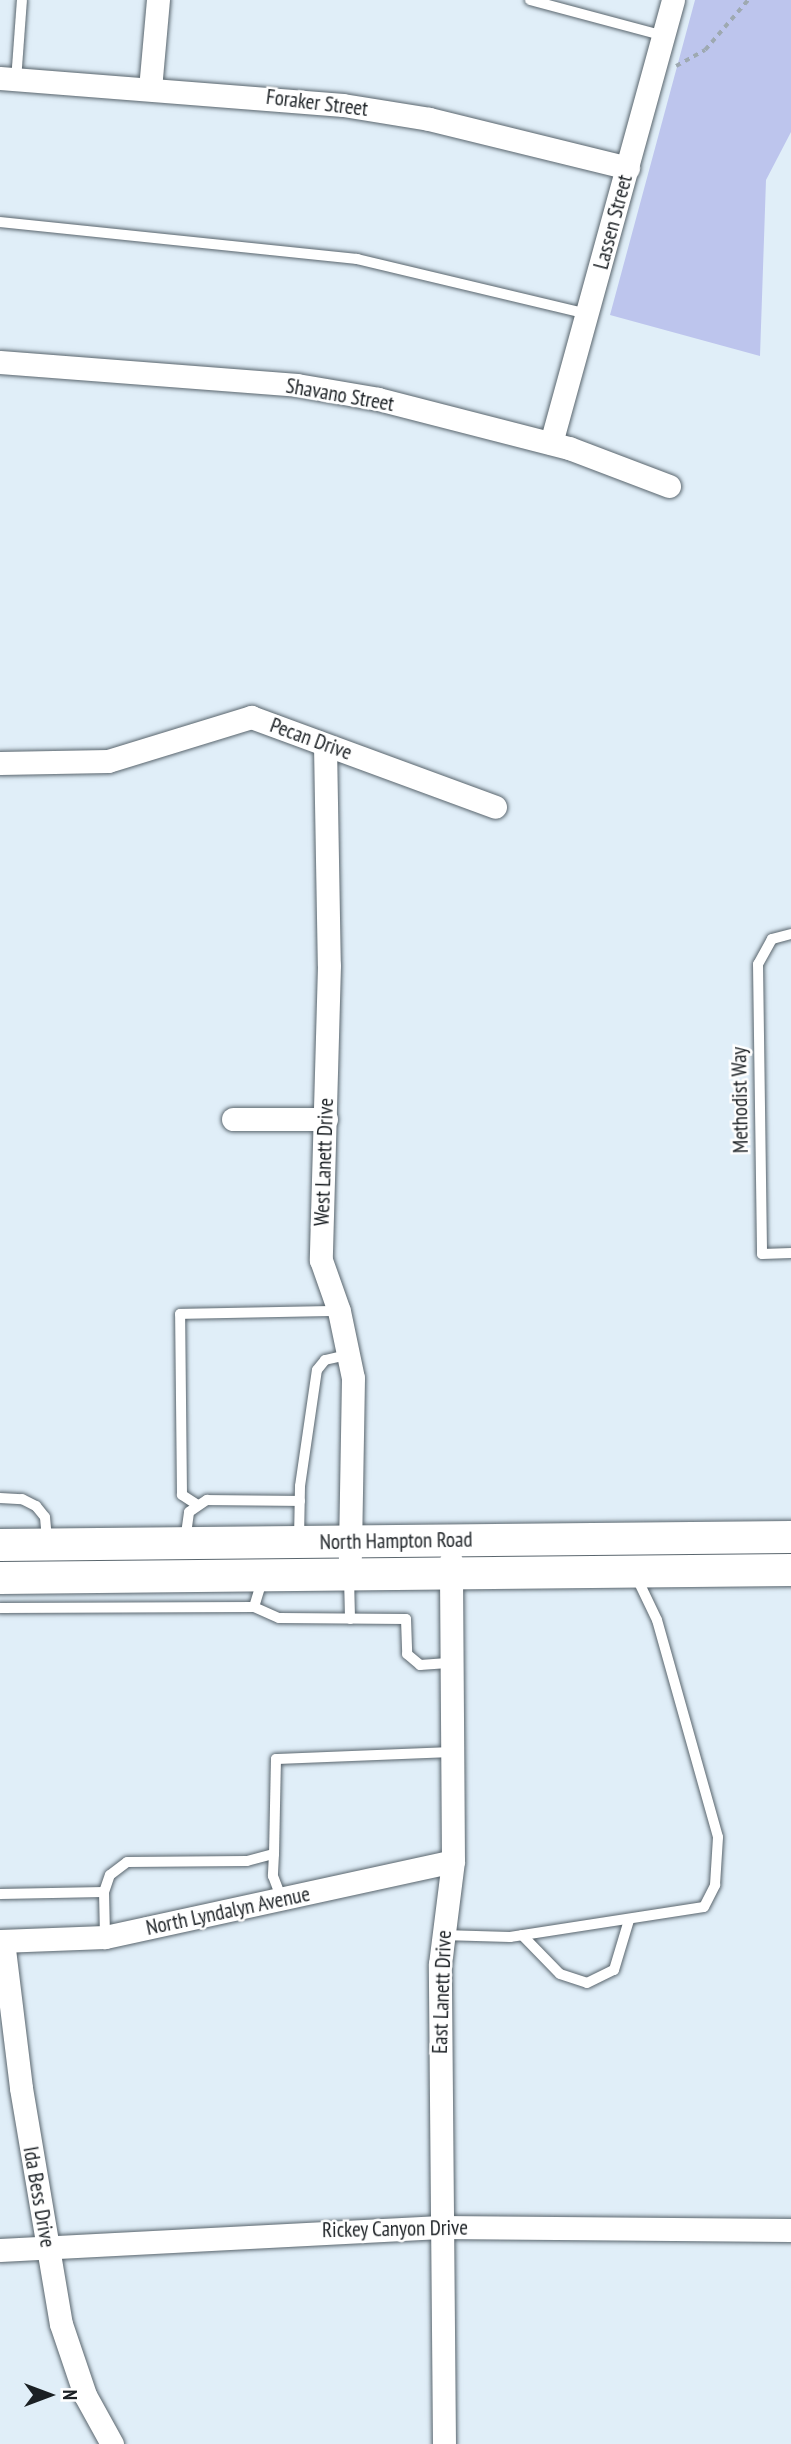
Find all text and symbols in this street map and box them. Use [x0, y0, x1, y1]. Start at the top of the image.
street label: Foraker Street [265, 84, 369, 122]
street label: Lassen Street [588, 172, 638, 272]
street label: Shavano Street [284, 373, 396, 417]
street label: Pecan Drive [267, 713, 355, 765]
street label: Methodist Way [726, 1046, 754, 1154]
street label: West Lanett Drive [309, 1097, 339, 1227]
street label: North Hampton Road [319, 1527, 473, 1555]
street label: North Lyndalyn Avenue [144, 1881, 312, 1941]
street label: East Lanett Drive [427, 1930, 457, 2054]
street label: Ida Bess Drive [18, 2144, 60, 2250]
street label: Rickey Canyon Drive [322, 2215, 468, 2243]
north arrow [14, 2360, 84, 2430]
text: N [58, 2390, 82, 2400]

